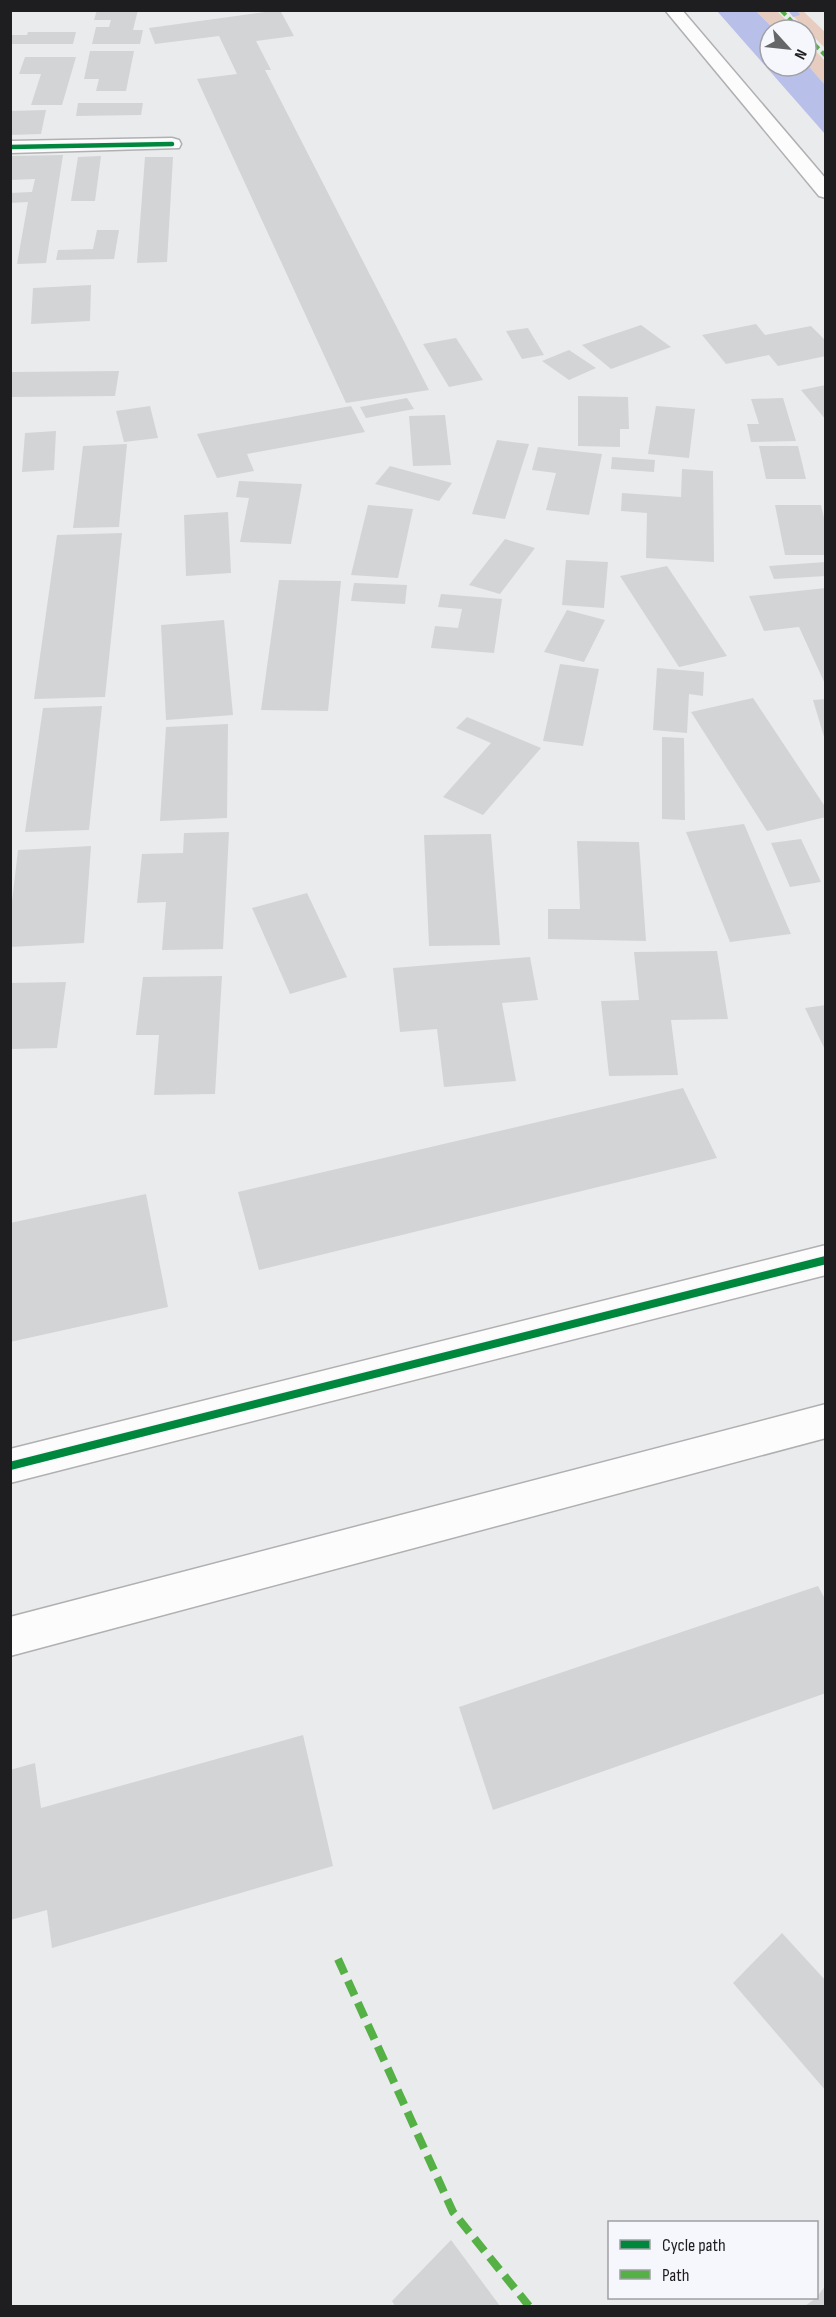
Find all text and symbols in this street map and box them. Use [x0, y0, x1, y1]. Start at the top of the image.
north arrow [758, 18, 818, 78]
text: N [790, 46, 810, 62]
legend [608, 2221, 818, 2299]
text: Cycle path [662, 2235, 726, 2256]
text: Path [662, 2265, 690, 2286]

